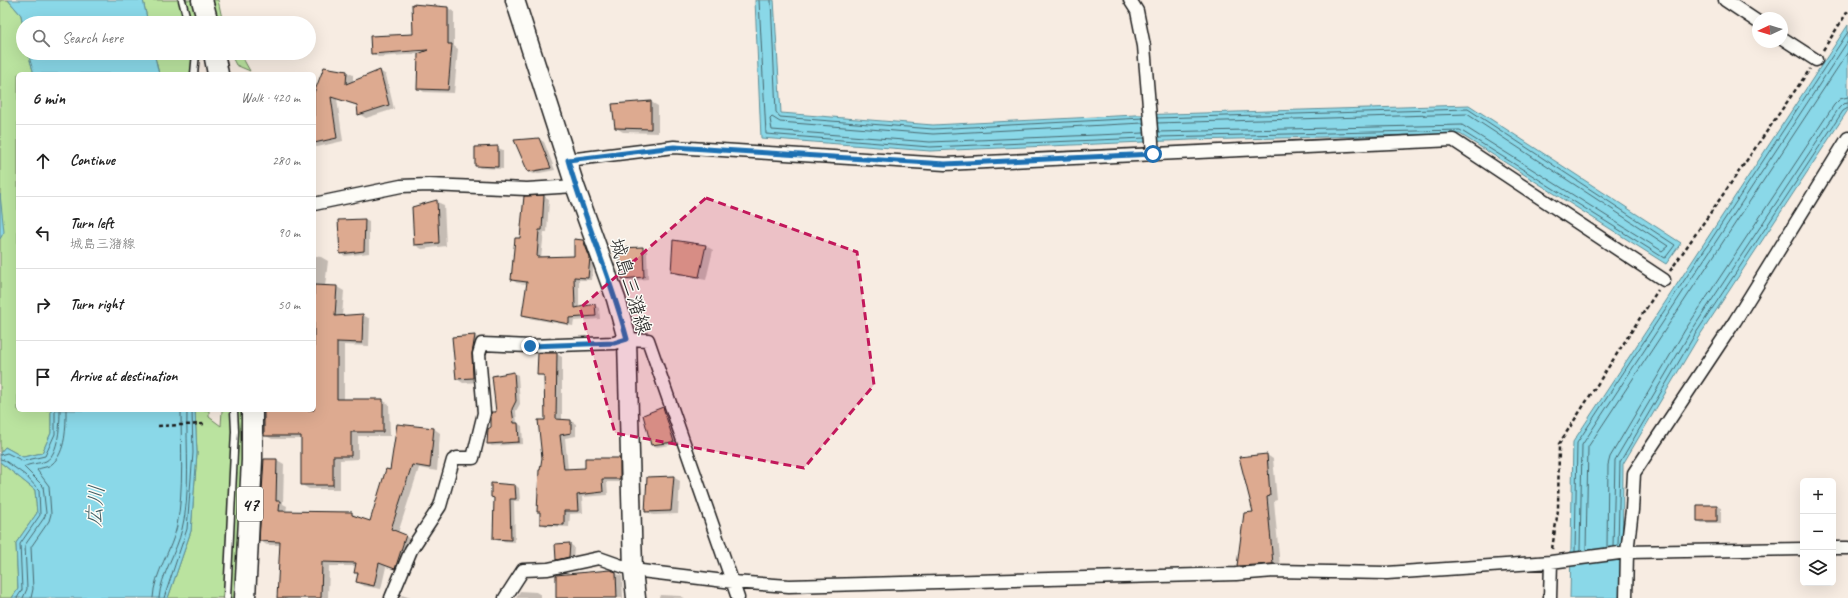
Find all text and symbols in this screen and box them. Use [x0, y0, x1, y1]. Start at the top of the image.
north arrow [1752, 12, 1788, 48]
search box [16, 16, 316, 60]
icon: search [30, 27, 52, 49]
text: Search here [62, 29, 123, 48]
text: 6 min [32, 88, 65, 109]
text: Walk · 420 m [241, 90, 300, 106]
route start [1144, 145, 1162, 163]
icon: ahead [32, 150, 54, 172]
text: Continue [70, 151, 115, 170]
text: 280 m [272, 153, 300, 169]
text: Turn left [70, 214, 113, 233]
icon: left [32, 222, 54, 244]
text: 90 m [278, 225, 300, 241]
street label: 城島三潴線 [604, 235, 657, 338]
text: 城島三潴線 [70, 236, 135, 252]
icon: right [32, 294, 54, 316]
text: Turn right [70, 295, 123, 314]
text: 50 m [278, 297, 300, 313]
route end [521, 337, 539, 355]
icon: arrive [32, 366, 54, 388]
text: Arrive at destination [70, 367, 177, 386]
map controls [1800, 478, 1836, 586]
button: + [1800, 478, 1836, 514]
water label: 広川 [80, 484, 110, 528]
road number: 47 [237, 487, 263, 521]
button: − [1800, 514, 1836, 550]
button: layers [1800, 550, 1836, 586]

